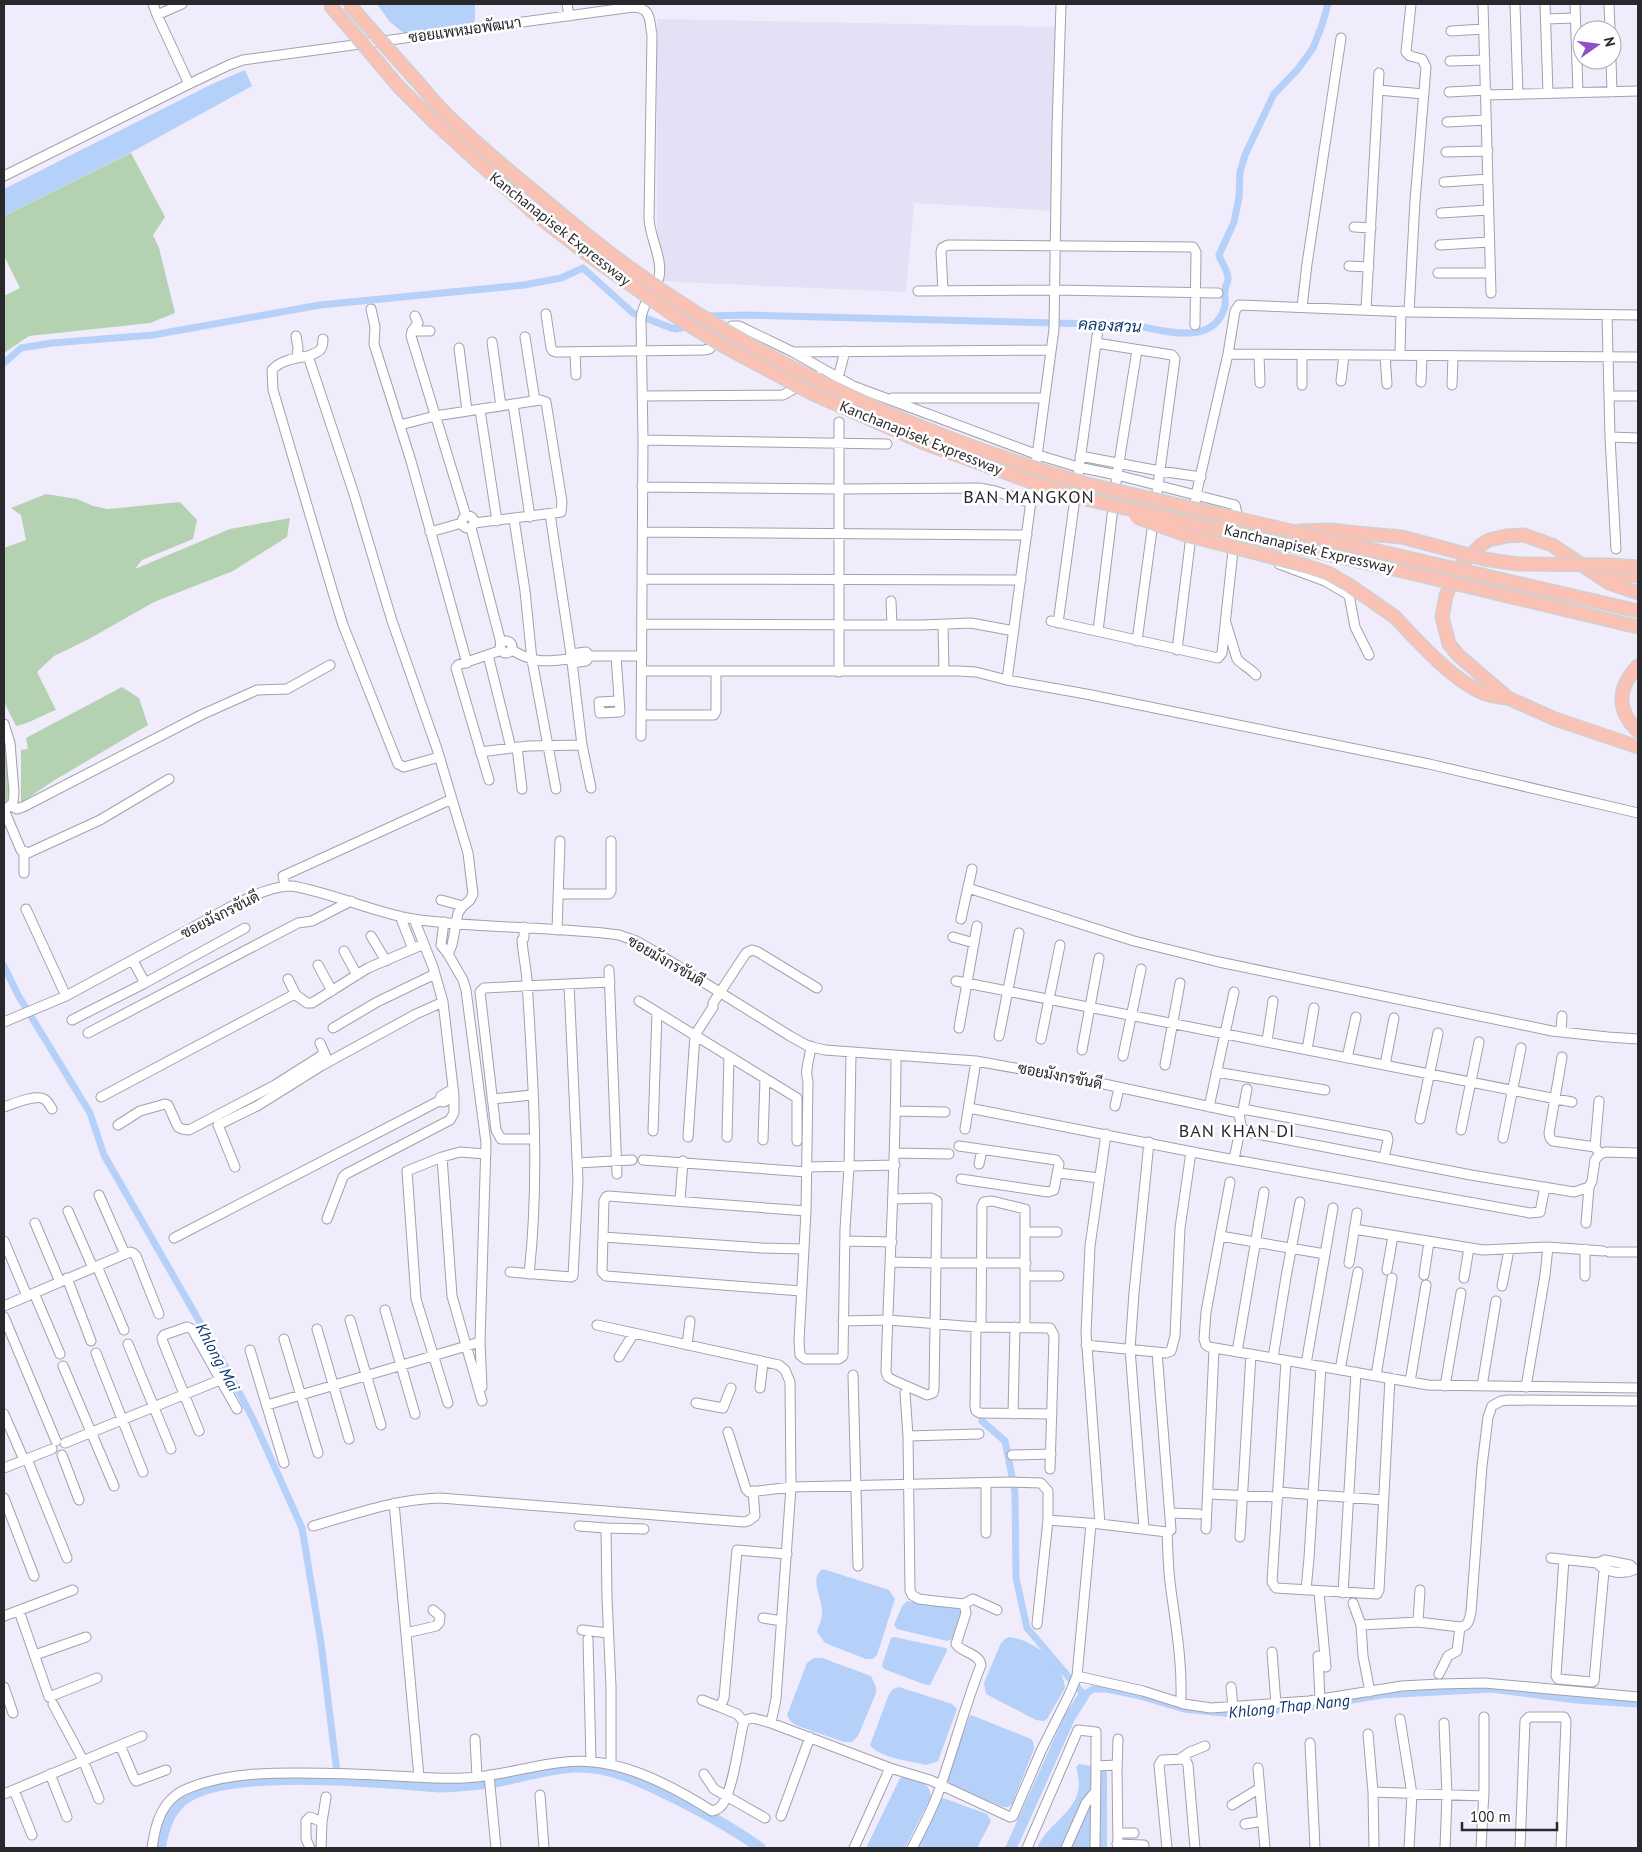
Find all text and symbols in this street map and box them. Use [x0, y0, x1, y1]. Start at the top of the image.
street label: ซอยแพหมอพัฒนา [407, 12, 523, 47]
north arrow [1572, 20, 1622, 70]
text: N [1600, 35, 1619, 48]
street label: Kanchanapisek Expressway [486, 168, 635, 290]
water label: คลองสวน [1078, 313, 1142, 337]
street label: Kanchanapisek Expressway [837, 396, 1005, 479]
district label: BAN MANGKON [963, 485, 1095, 508]
street label: Kanchanapisek Expressway [1222, 520, 1396, 577]
street label: ซอยมังกรขันดี [177, 887, 262, 943]
street label: ซอยมังกรขันดี [624, 931, 708, 990]
street label: ซอยมังกรขันดี [1016, 1058, 1104, 1093]
district label: BAN KHAN DI [1179, 1119, 1295, 1142]
water label: Khlong Mai [192, 1319, 245, 1395]
water label: Khlong Thap Nang [1227, 1690, 1351, 1722]
scale bar [1462, 1800, 1557, 1832]
text: 100 m [1470, 1807, 1511, 1826]

